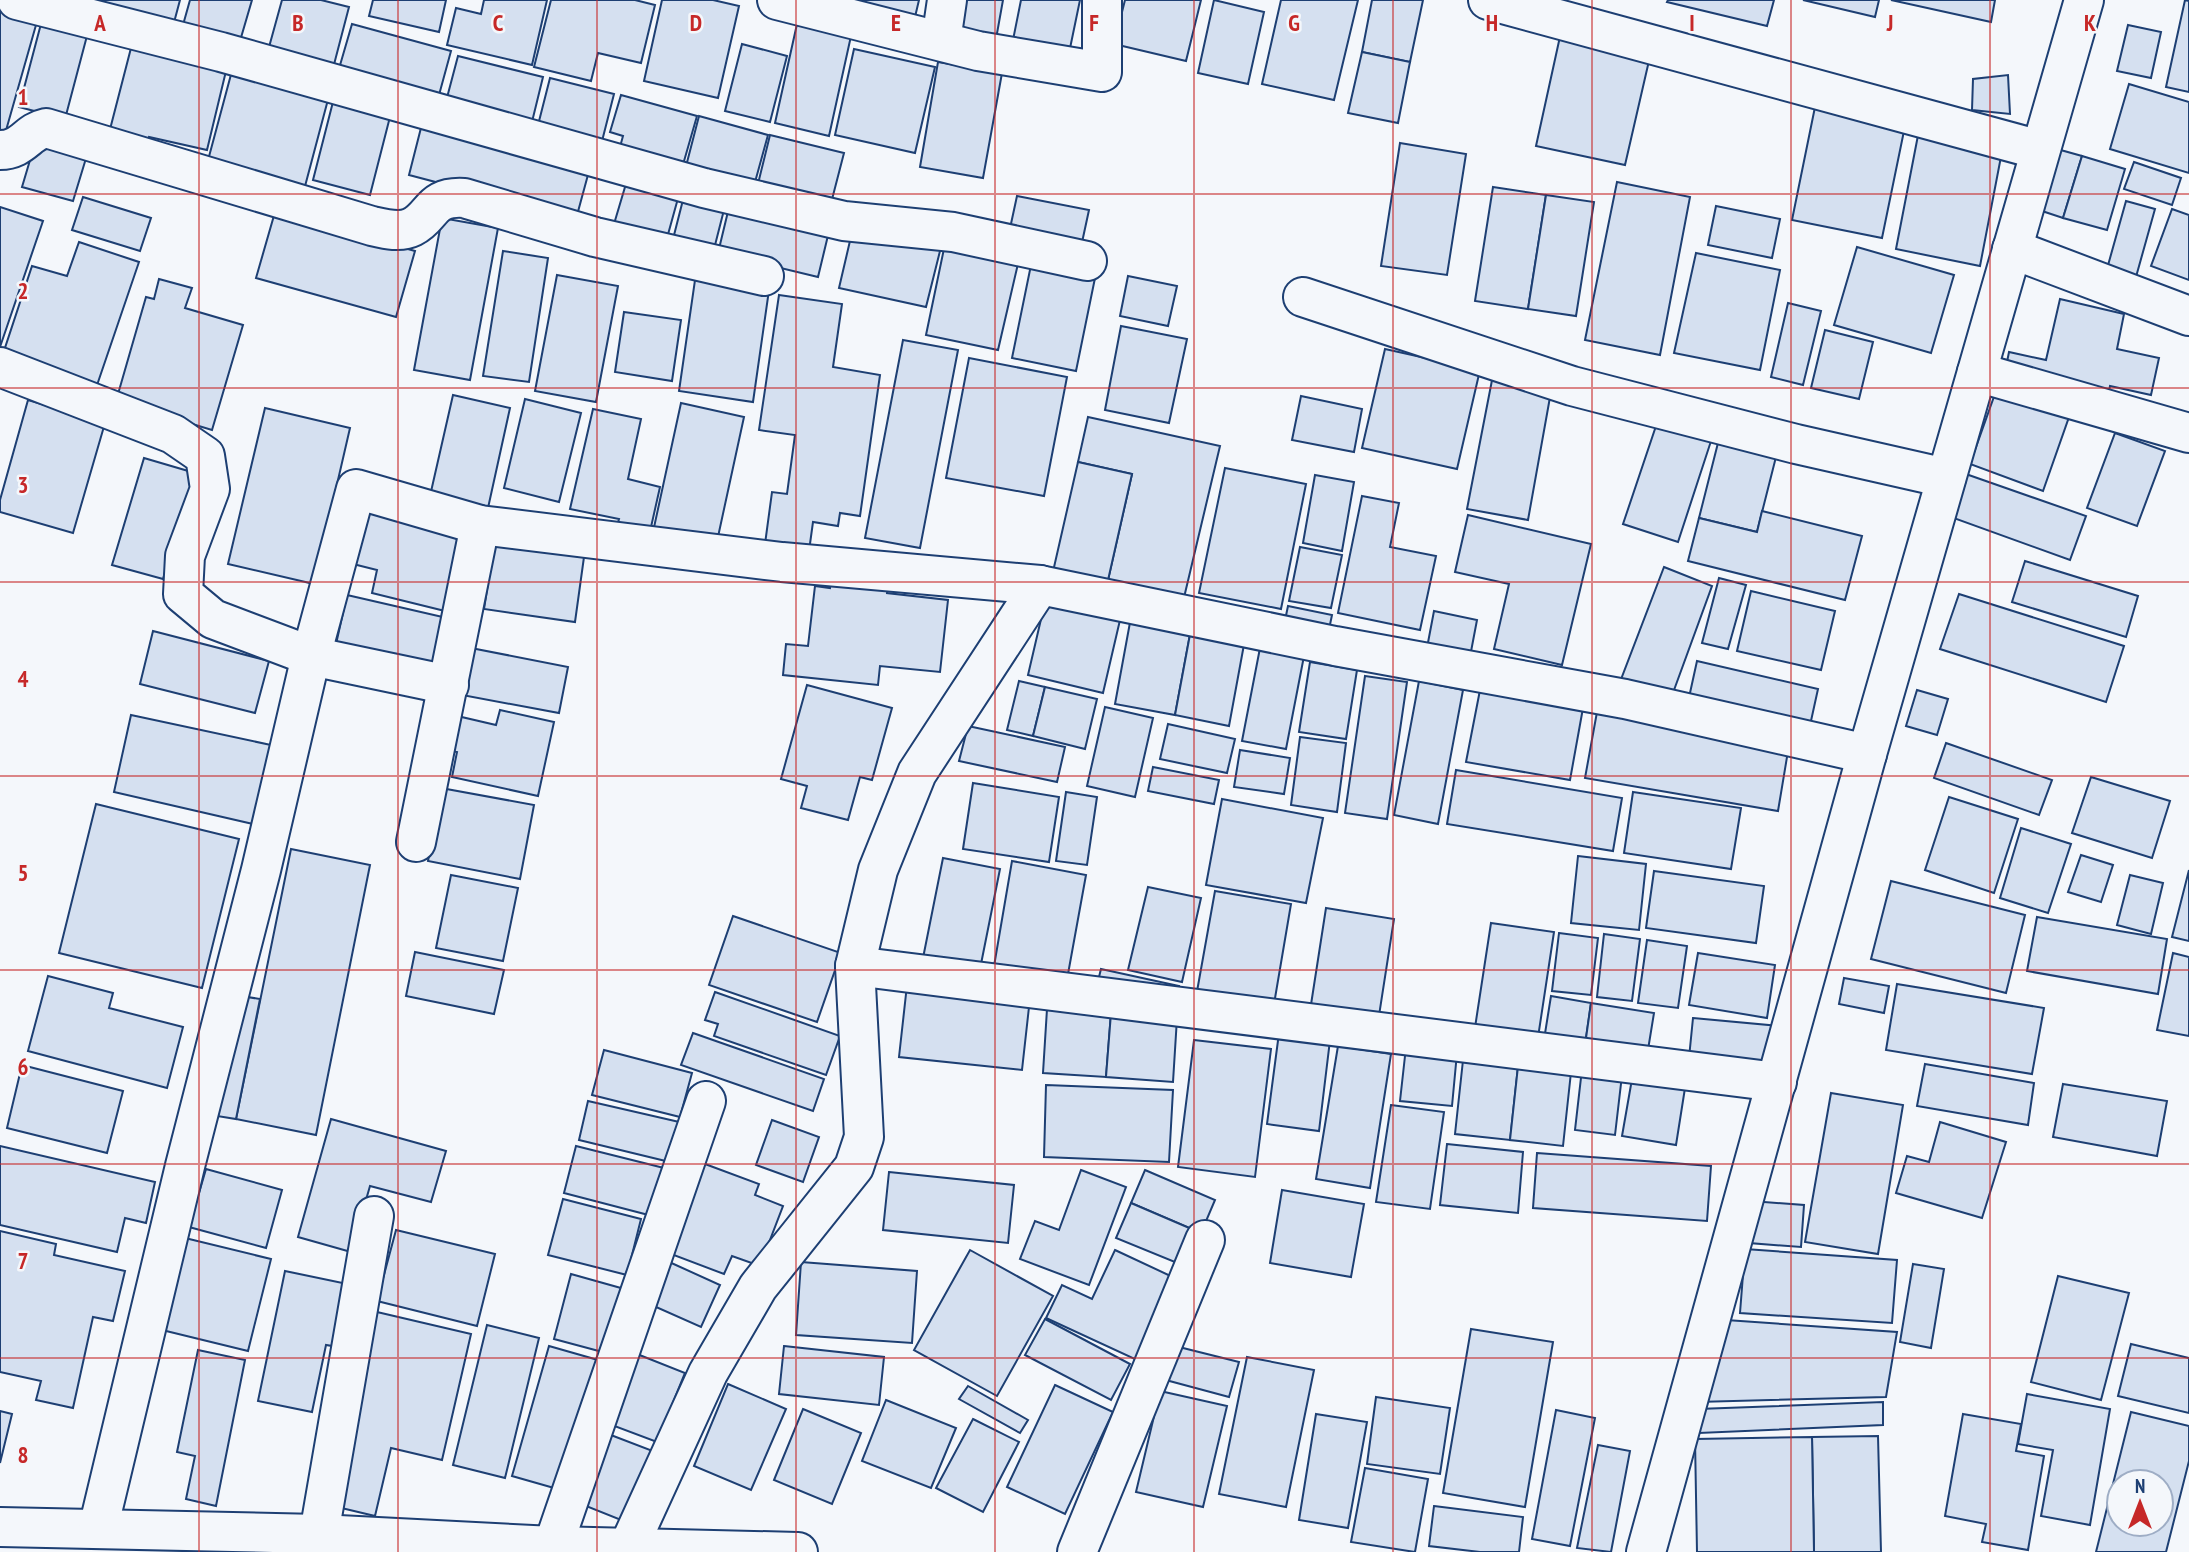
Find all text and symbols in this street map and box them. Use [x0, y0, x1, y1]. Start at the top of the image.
text: A [93, 8, 106, 37]
text: B [292, 8, 304, 37]
text: C [493, 8, 504, 37]
text: D [690, 8, 702, 37]
text: E [891, 8, 901, 37]
text: F [1089, 8, 1099, 37]
text: G [1288, 8, 1300, 37]
text: H [1486, 8, 1498, 37]
text: I [1689, 8, 1695, 37]
text: J [1886, 8, 1893, 37]
text: K [2084, 8, 2096, 37]
text: 1 [18, 82, 29, 111]
text: 2 [18, 276, 29, 305]
text: 3 [18, 470, 29, 499]
text: 4 [18, 664, 29, 693]
text: 5 [18, 858, 29, 887]
text: 6 [18, 1052, 29, 1081]
text: 7 [18, 1246, 29, 1275]
text: 8 [18, 1440, 29, 1469]
north arrow [2105, 1468, 2175, 1538]
text: N [2135, 1474, 2145, 1498]

